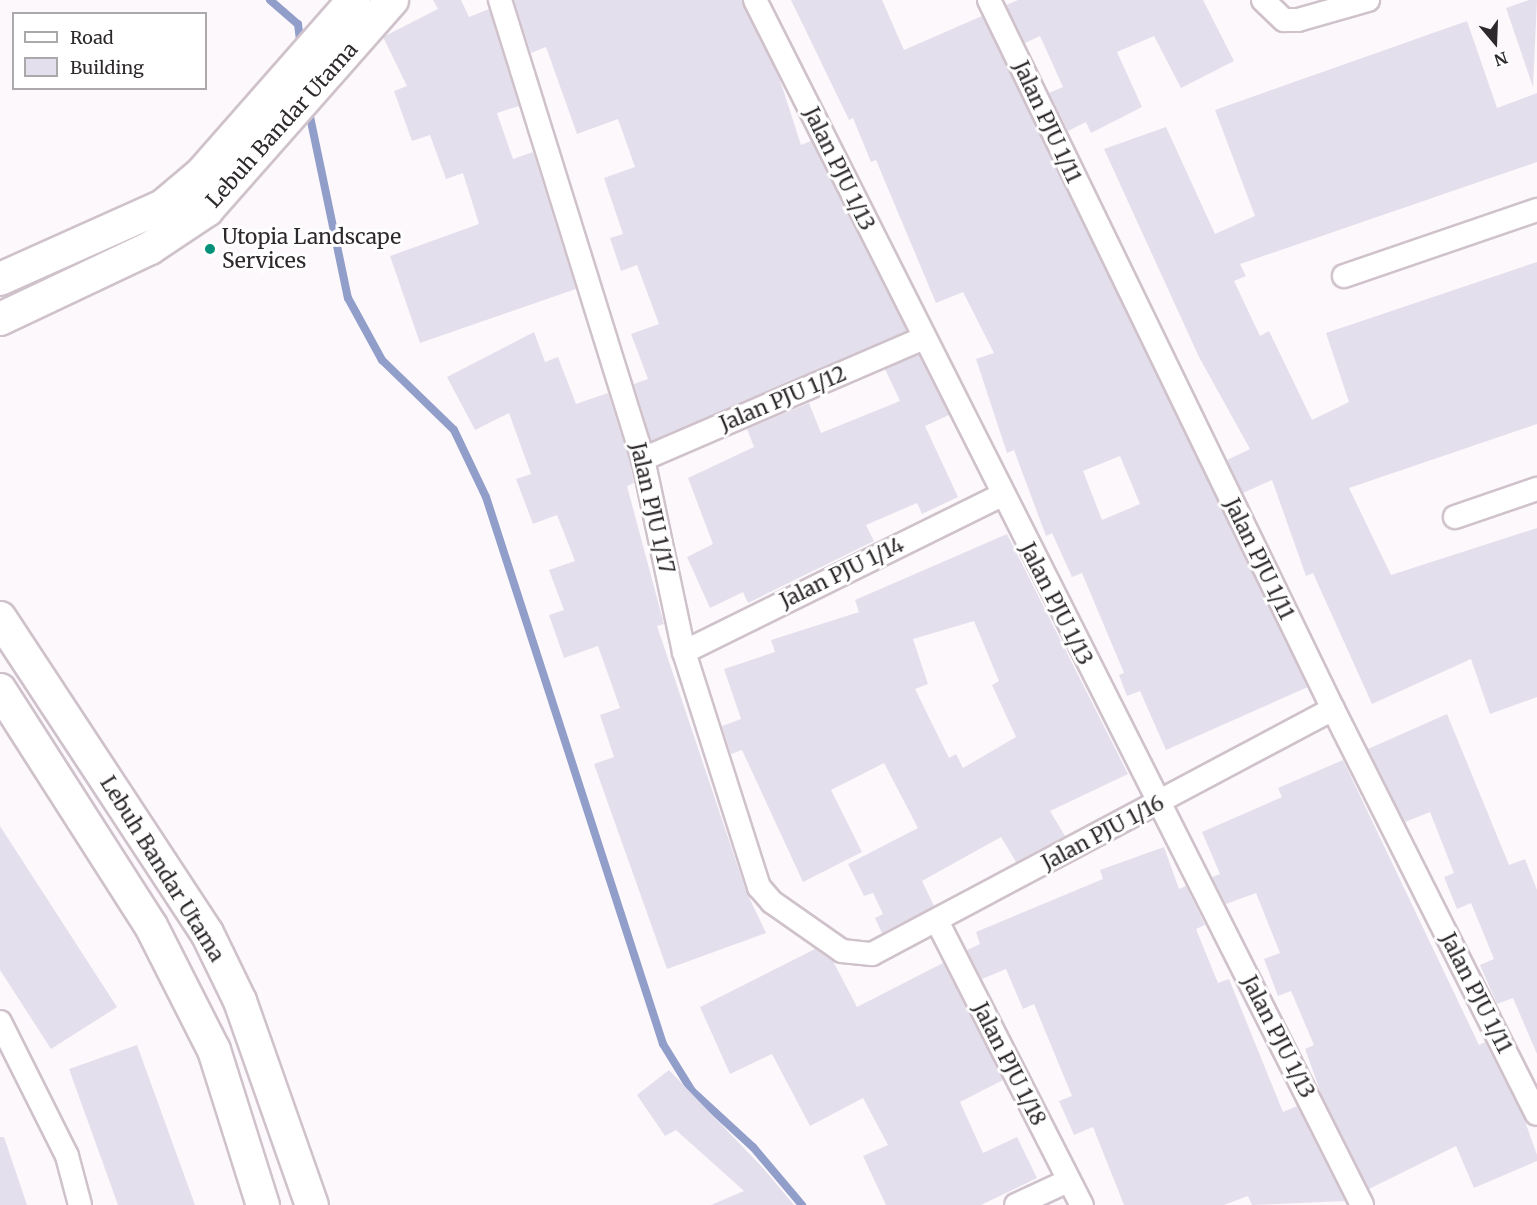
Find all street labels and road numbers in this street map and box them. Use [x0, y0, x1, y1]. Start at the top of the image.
street label: Lebuh Bandar Utama [201, 37, 363, 213]
street label: Jalan PJU 1/11 [1008, 57, 1086, 187]
street label: Jalan PJU 1/13 [798, 103, 880, 235]
street label: Jalan PJU 1/12 [716, 361, 850, 437]
street label: Jalan PJU 1/17 [625, 440, 679, 576]
street label: Jalan PJU 1/11 [1219, 494, 1299, 624]
street label: Jalan PJU 1/14 [776, 532, 908, 614]
street label: Jalan PJU 1/13 [1014, 538, 1098, 670]
street label: Lebuh Bandar Utama [95, 772, 229, 966]
street label: Jalan PJU 1/16 [1038, 790, 1168, 876]
street label: Jalan PJU 1/11 [1435, 929, 1517, 1057]
street label: Jalan PJU 1/13 [1236, 971, 1320, 1103]
street label: Jalan PJU 1/18 [967, 998, 1051, 1130]

